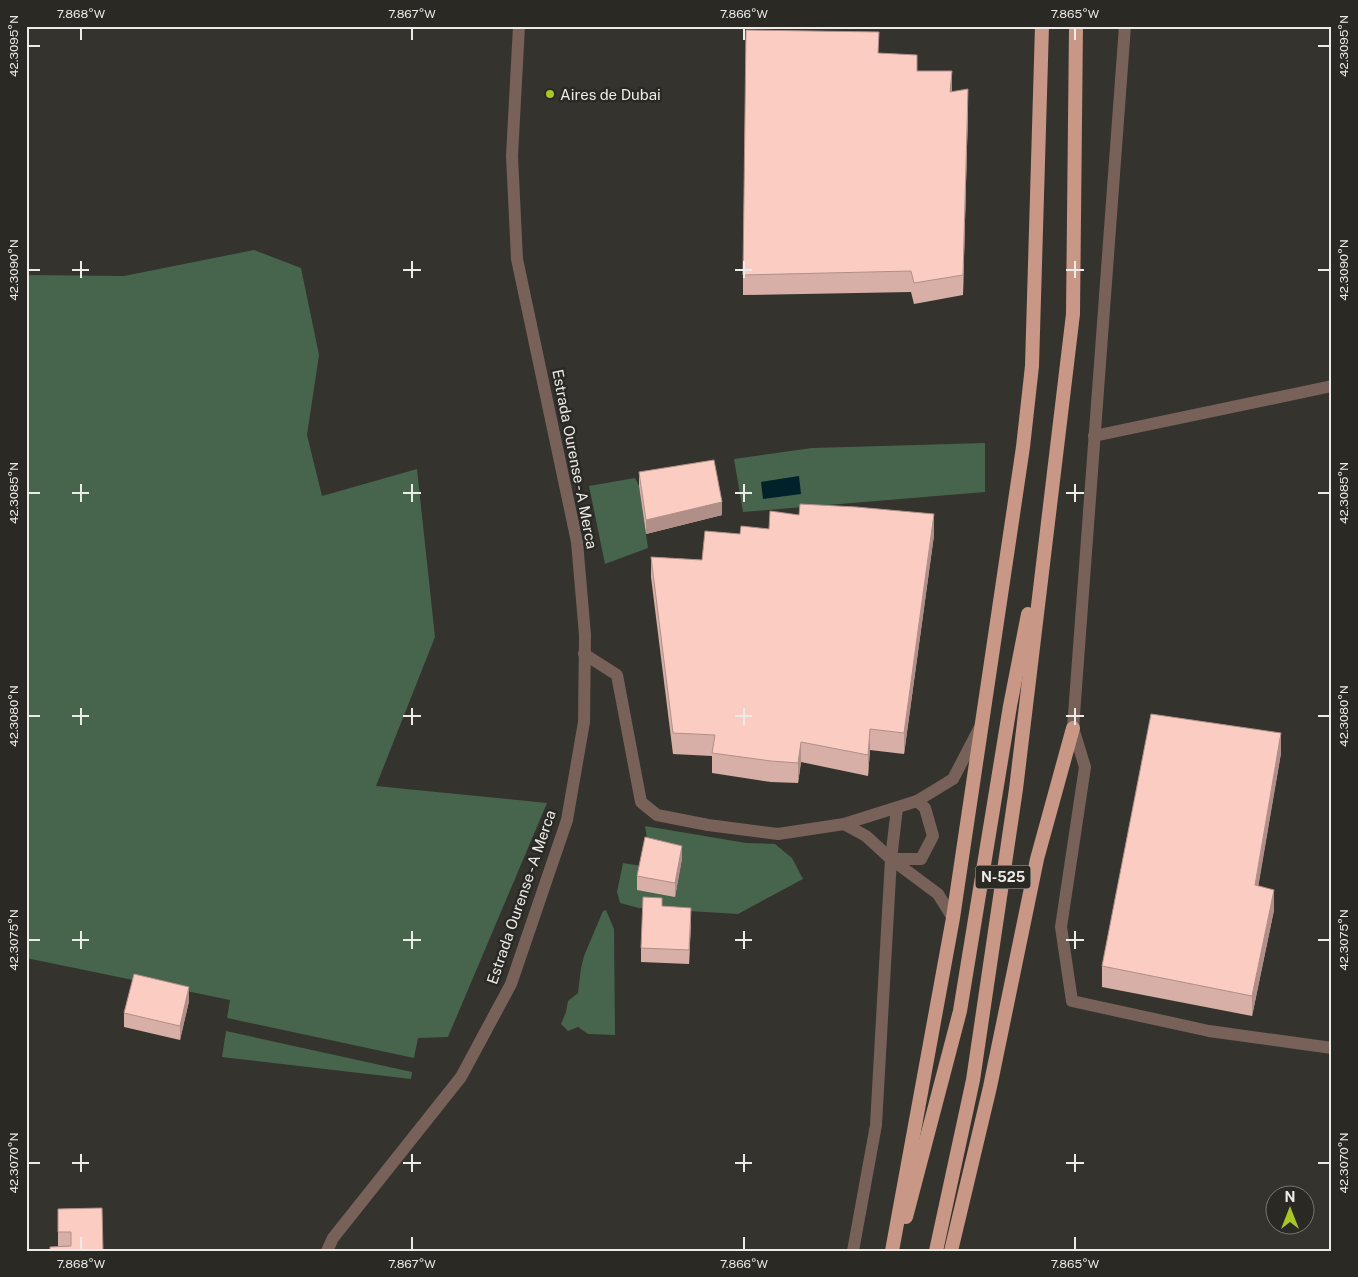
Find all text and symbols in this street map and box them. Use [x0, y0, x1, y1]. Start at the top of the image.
text: 7.868°W [57, 7, 106, 21]
text: 7.867°W [388, 7, 436, 21]
text: 7.866°W [720, 7, 769, 21]
text: 7.865°W [1051, 7, 1100, 21]
text: 42.3095°N [7, 15, 21, 77]
text: 42.3095°N [1337, 15, 1351, 77]
place label: Aires de Dubai [560, 86, 661, 103]
marker: Aires de Dubai [544, 88, 556, 100]
text: 42.3090°N [7, 239, 21, 301]
text: 42.3090°N [1337, 239, 1351, 301]
street label: Estrada Ourense - A Merca [549, 368, 601, 550]
text: 42.3085°N [7, 462, 21, 524]
text: 42.3085°N [1337, 462, 1351, 524]
text: 42.3080°N [7, 685, 21, 747]
text: 42.3080°N [1337, 685, 1351, 747]
street label: Estrada Ourense - A Merca [483, 808, 559, 986]
road number: N-525 [976, 866, 1030, 889]
text: 42.3075°N [7, 909, 21, 971]
text: 42.3075°N [1337, 909, 1351, 971]
text: 42.3070°N [7, 1133, 21, 1193]
text: 42.3070°N [1337, 1133, 1351, 1193]
north arrow [1266, 1184, 1316, 1234]
text: N [1285, 1189, 1295, 1205]
text: 7.868°W [57, 1257, 106, 1271]
text: 7.867°W [388, 1257, 436, 1271]
text: 7.866°W [720, 1257, 769, 1271]
text: 7.865°W [1051, 1257, 1100, 1271]

